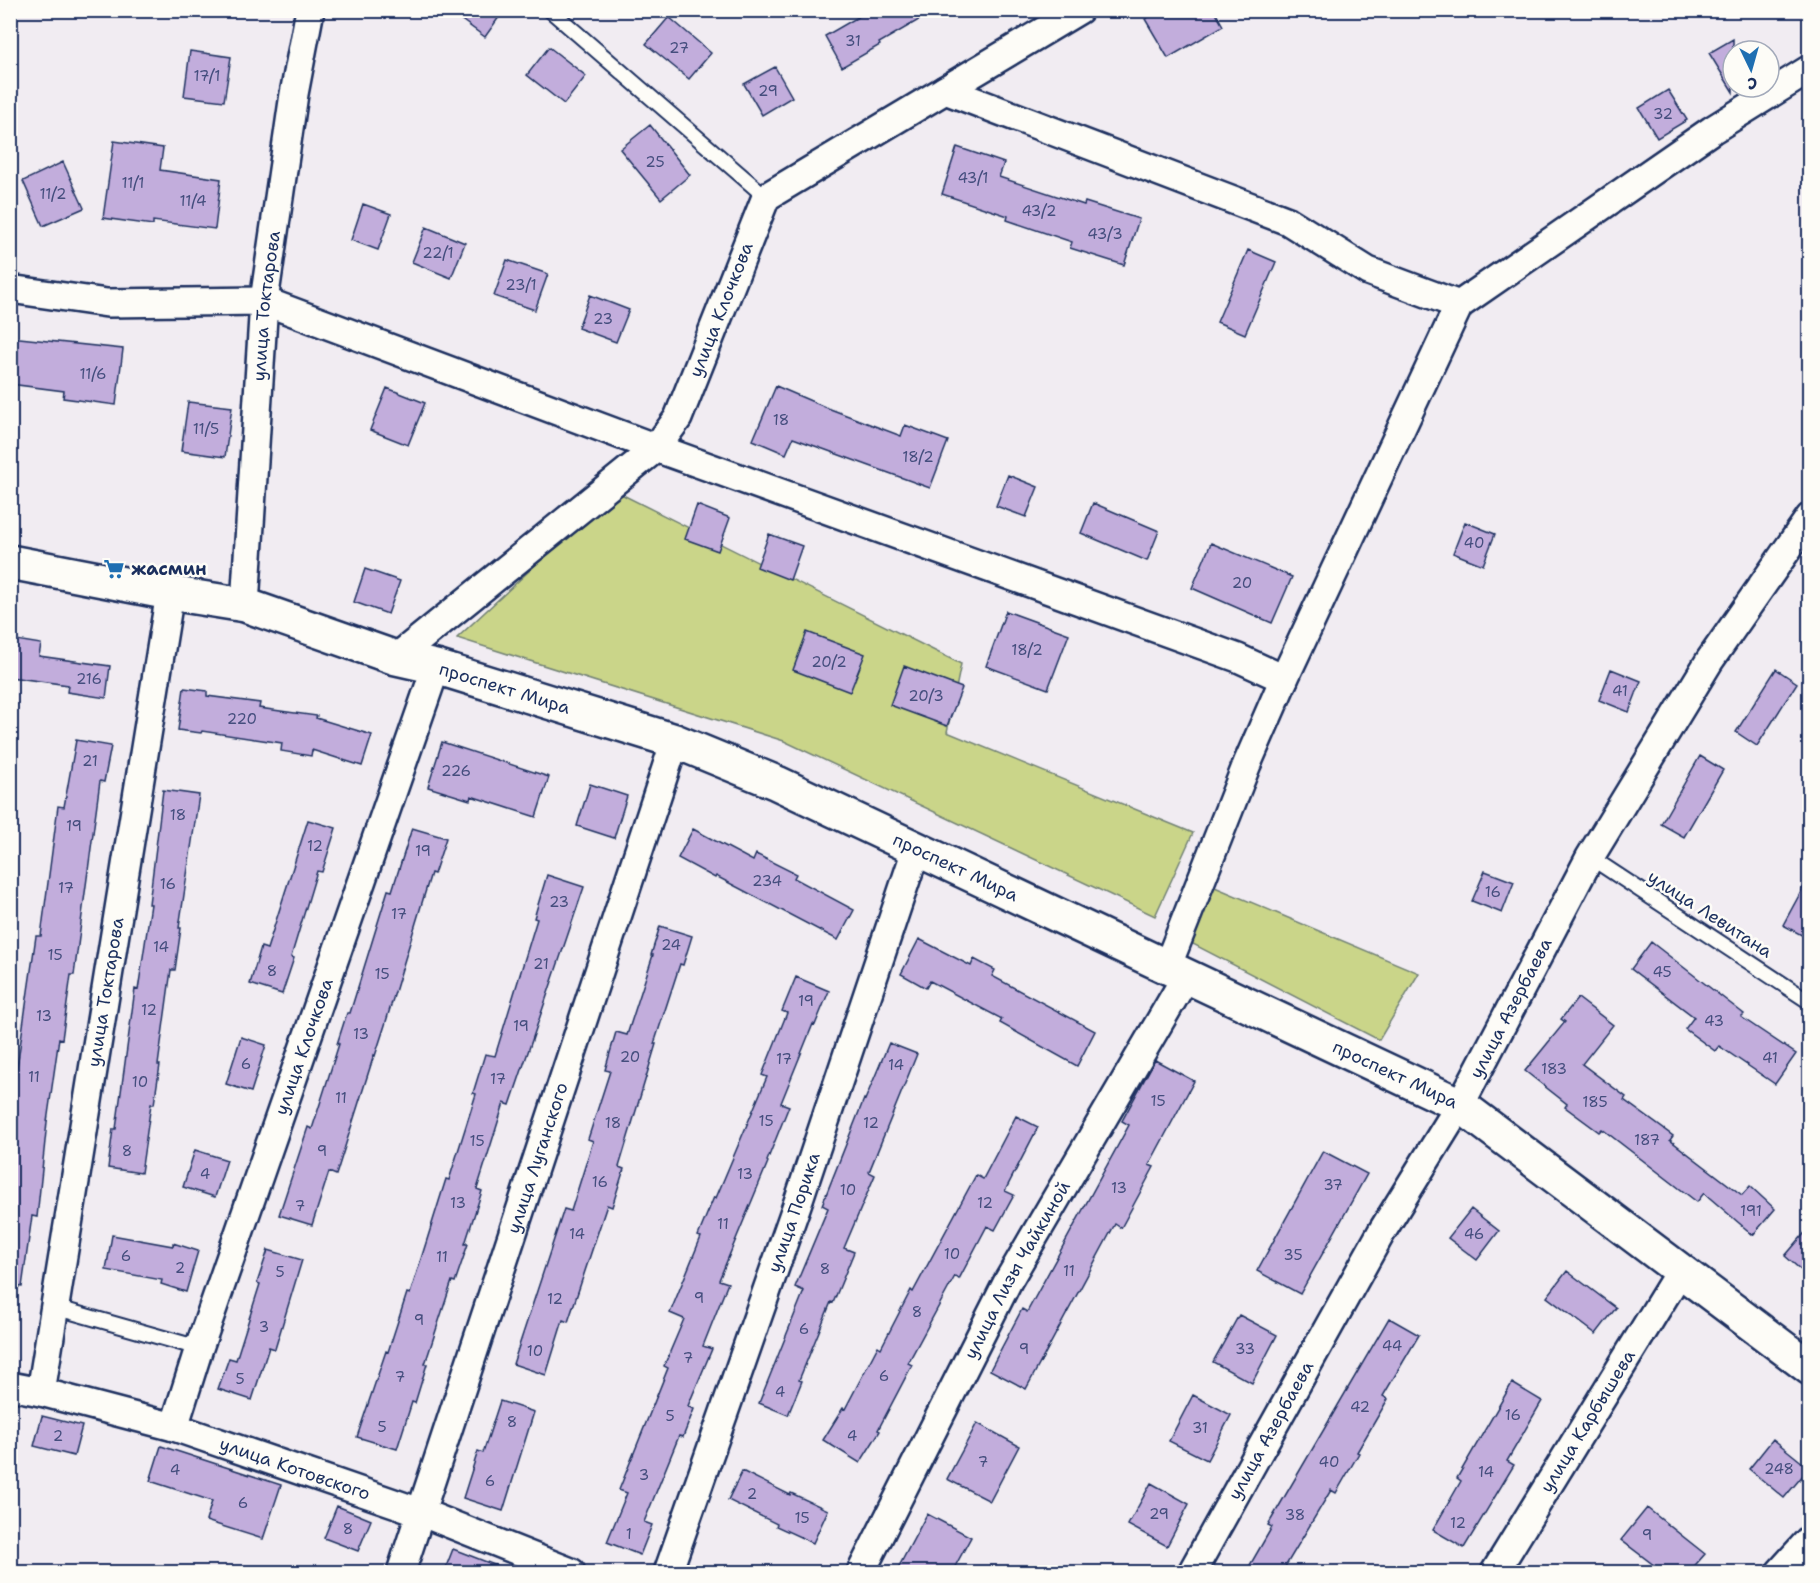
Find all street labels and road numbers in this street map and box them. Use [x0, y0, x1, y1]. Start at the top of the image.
street label: улица Токтарова [247, 229, 286, 382]
street label: улица Клочкова [683, 239, 759, 381]
street label: проспект Мира [436, 657, 573, 720]
street label: проспект Мира [889, 827, 1022, 907]
street label: улица Левитана [1643, 865, 1777, 963]
street label: улица Токтарова [82, 916, 129, 1069]
street label: улица Азербаева [1464, 934, 1558, 1082]
street label: улица Клочкова [269, 975, 339, 1118]
street label: проспект Мира [1329, 1035, 1462, 1114]
street label: улица Луганского [501, 1079, 574, 1237]
street label: улица Порика [762, 1149, 826, 1276]
street label: улица Лизы Чайкиной [958, 1176, 1076, 1363]
street label: улица Карбышева [1535, 1345, 1641, 1497]
street label: улица Азербаева [1223, 1357, 1319, 1504]
street label: улица Котовского [216, 1432, 373, 1506]

